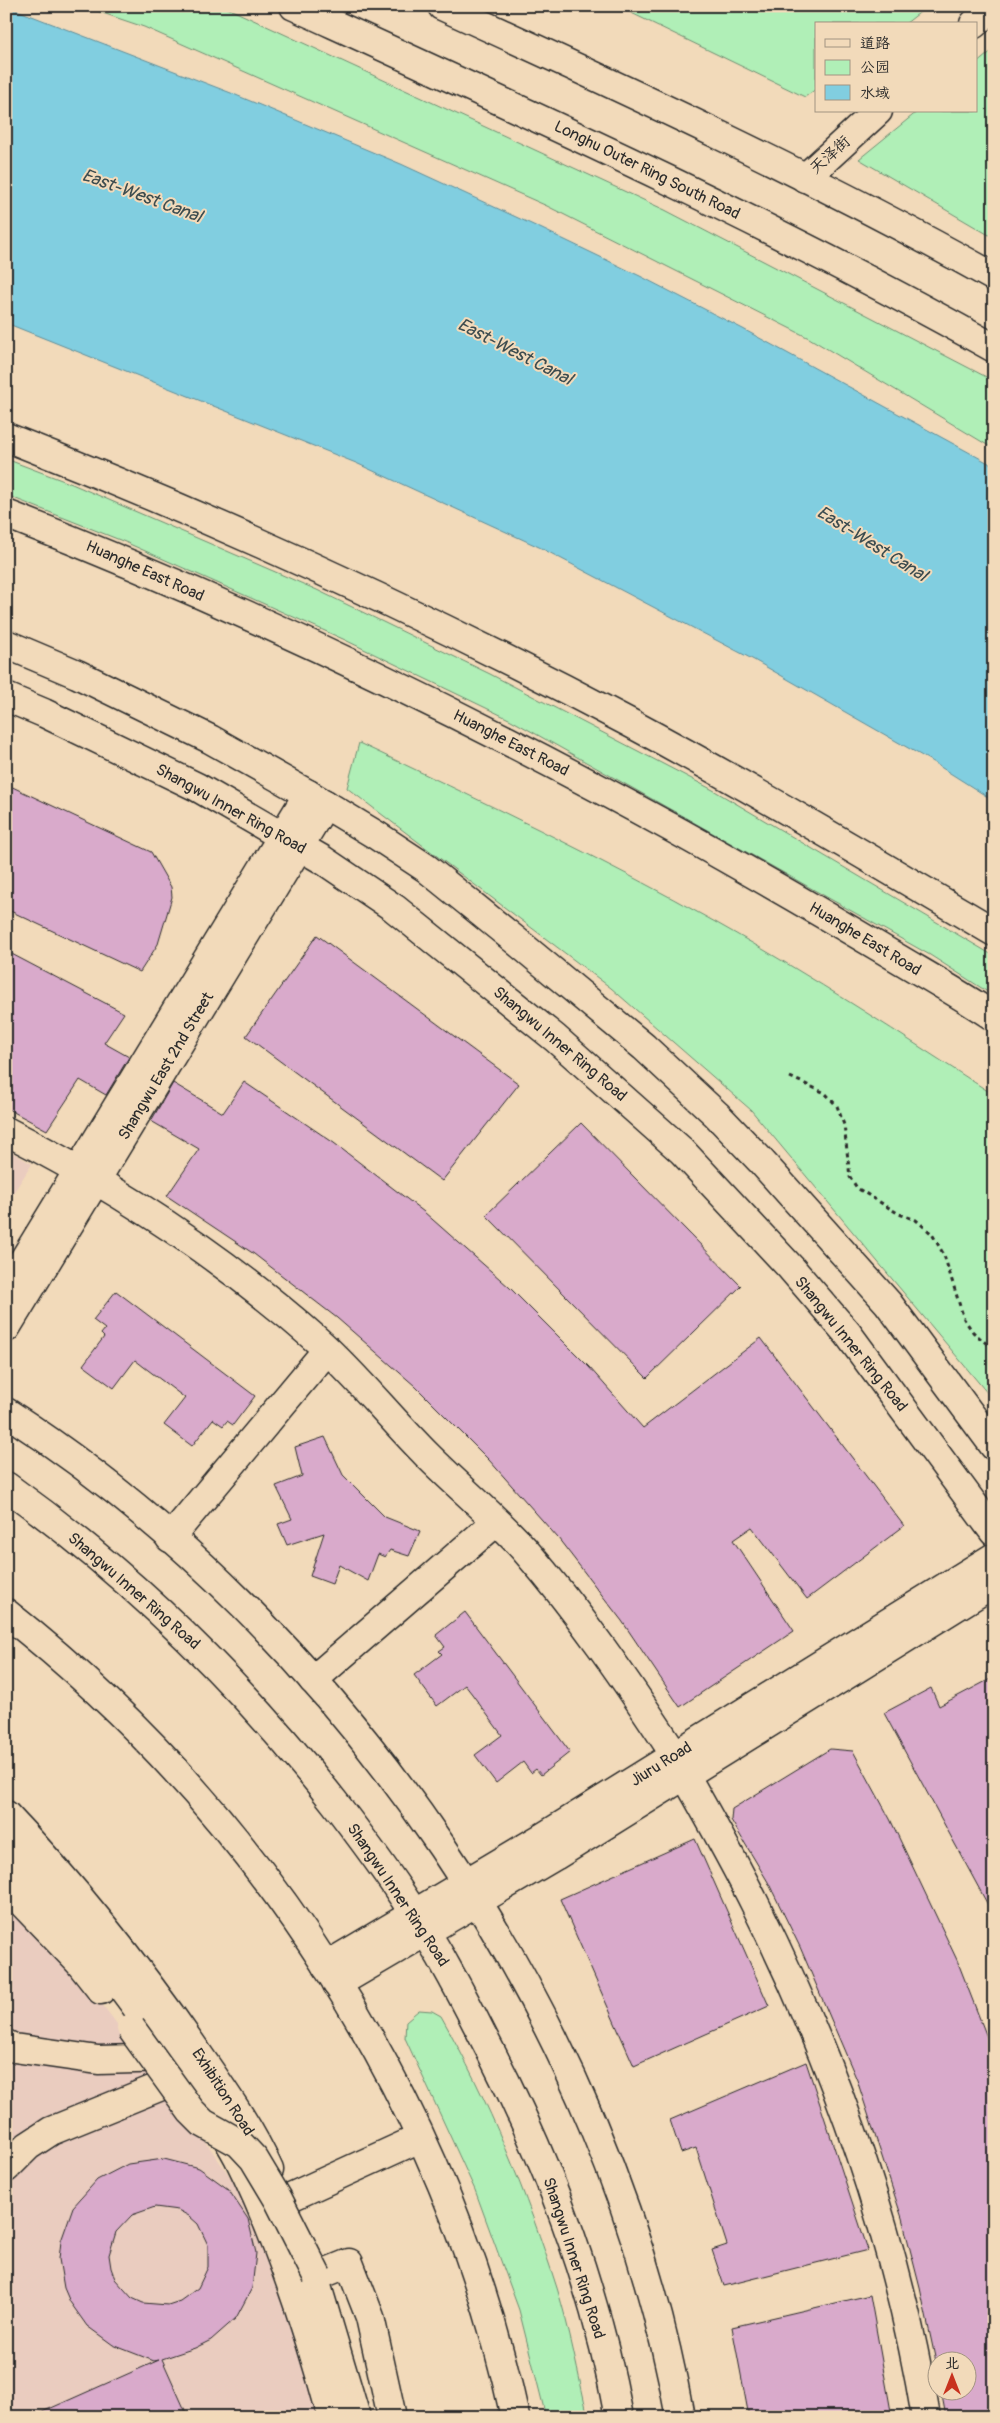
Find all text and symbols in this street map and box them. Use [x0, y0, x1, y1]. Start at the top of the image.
legend [815, 22, 978, 112]
text: 道路 [860, 34, 890, 53]
text: 公园 [860, 58, 890, 77]
text: 水域 [860, 84, 890, 103]
street label: Longhu Outer Ring South Road [551, 116, 743, 224]
street label: 天泽街 [805, 132, 855, 178]
water label: East-West Canal [79, 164, 207, 229]
water label: East-West Canal [454, 313, 578, 392]
water label: East-West Canal [813, 501, 933, 588]
street label: Huanghe East Road [83, 536, 207, 606]
street label: Huanghe East Road [450, 705, 572, 781]
street label: Shangwu Inner Ring Road [152, 759, 310, 859]
street label: Huanghe East Road [805, 898, 925, 980]
street label: Shangwu Inner Ring Road [489, 982, 631, 1106]
street label: Shangwu East 2nd Street [114, 988, 218, 1143]
street label: Shangwu Inner Ring Road [790, 1272, 912, 1416]
street label: Shangwu Inner Ring Road [64, 1528, 204, 1654]
street label: Jiuru Road [626, 1737, 696, 1791]
street label: Shangwu Inner Ring Road [343, 1820, 453, 1970]
street label: Exhibition Road [187, 2045, 259, 2139]
street label: Shangwu Inner Ring Road [538, 2175, 610, 2341]
north arrow [928, 2350, 978, 2400]
text: 北 [945, 2355, 959, 2372]

